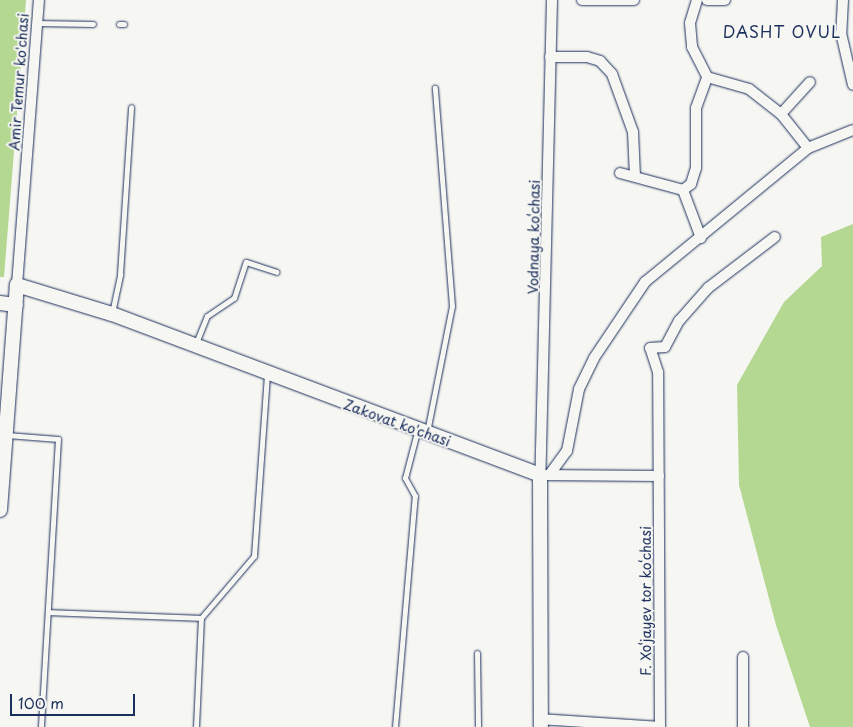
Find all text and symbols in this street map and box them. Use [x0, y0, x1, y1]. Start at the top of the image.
street label: Amir Temur ko'chasi [6, 13, 32, 151]
district label: DASHT ОVUL [721, 21, 843, 41]
street label: Vodnaya ko‘chasi [525, 179, 543, 295]
street label: Zakovat ko'chasi [341, 396, 453, 450]
street label: F. Xo‘jayev tor ko‘chasi [638, 526, 654, 676]
scale bar [12, 684, 138, 716]
text: 100 m [18, 691, 64, 714]

